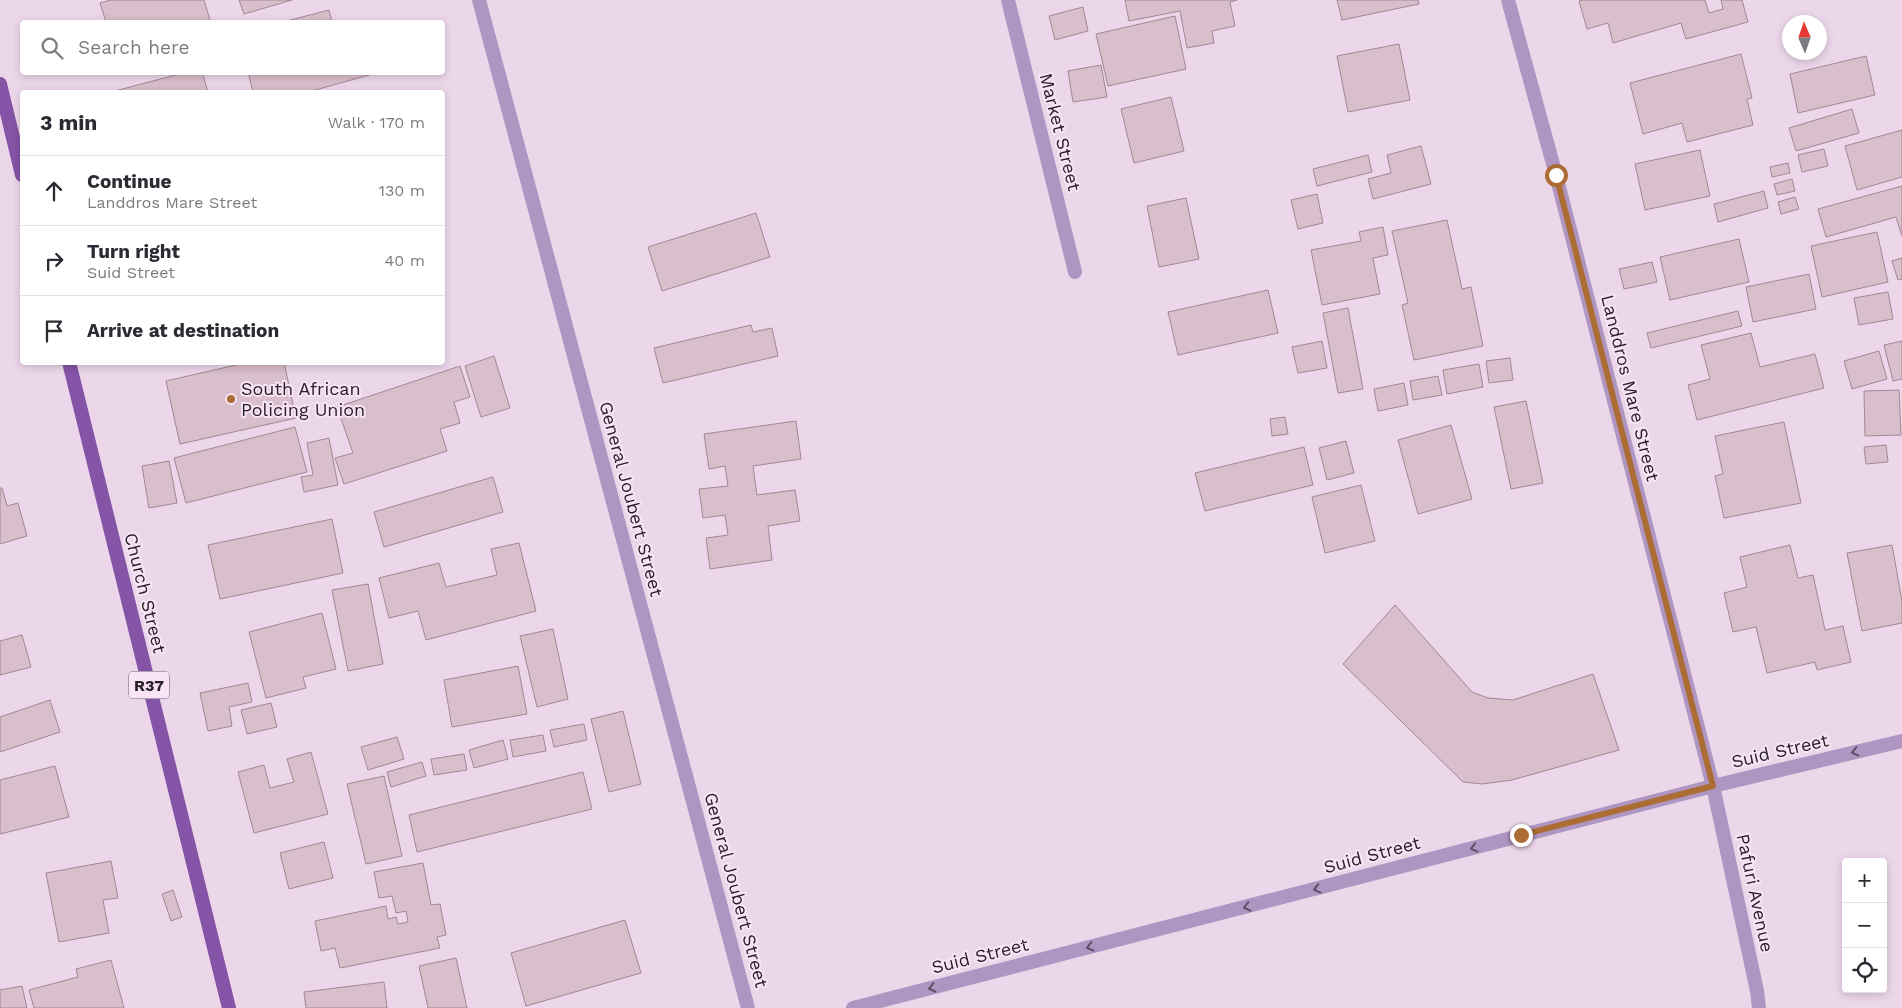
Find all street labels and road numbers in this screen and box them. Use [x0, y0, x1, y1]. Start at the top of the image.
street label: Market Street [1036, 71, 1085, 193]
street label: Landdros Mare Street [1597, 293, 1664, 484]
street label: General Joubert Street [595, 399, 668, 599]
street label: Church Street [120, 531, 171, 656]
road number: R37 [129, 672, 169, 698]
street label: Suid Street [1729, 729, 1831, 772]
street label: General Joubert Street [700, 790, 773, 990]
street label: Suid Street [1321, 831, 1423, 877]
street label: Pafuri Avenue [1733, 832, 1778, 954]
street label: Suid Street [929, 933, 1031, 978]

